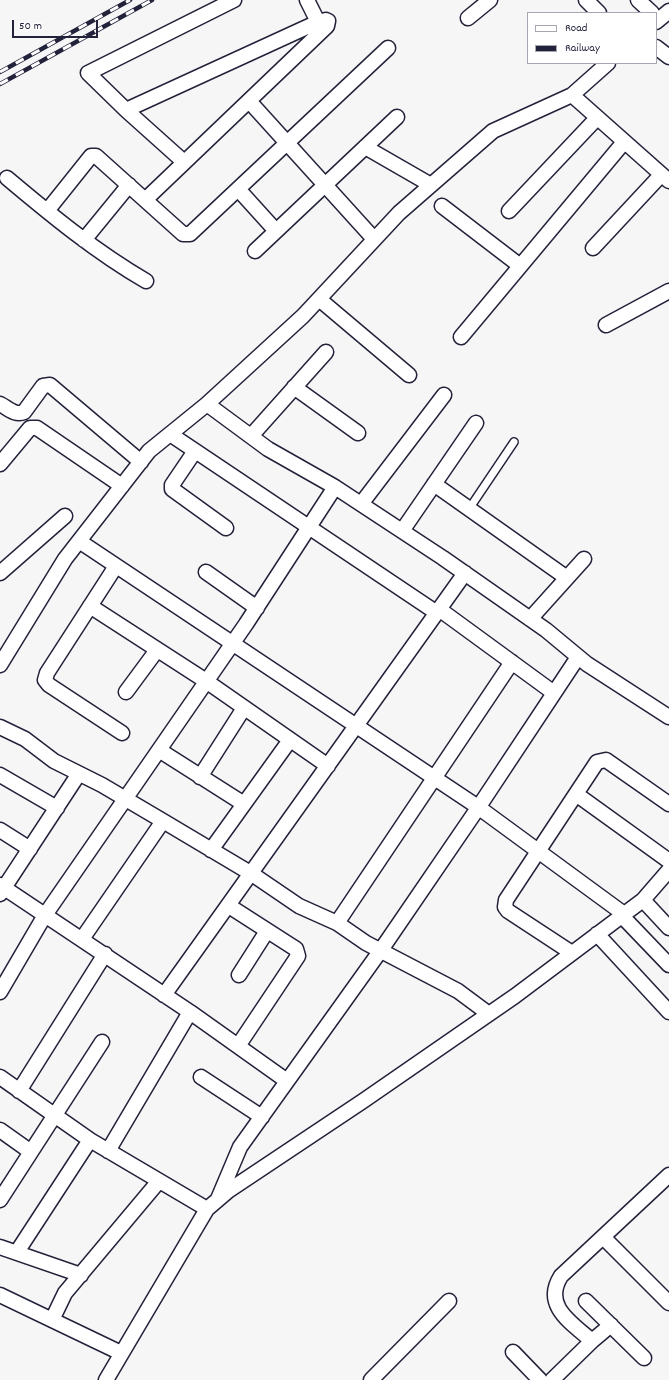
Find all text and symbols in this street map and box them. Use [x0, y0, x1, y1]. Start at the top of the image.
scale bar [14, 12, 100, 38]
legend [527, 12, 657, 64]
text: 50 m [19, 18, 42, 35]
text: Road [565, 20, 587, 37]
text: Railway [565, 40, 600, 57]

